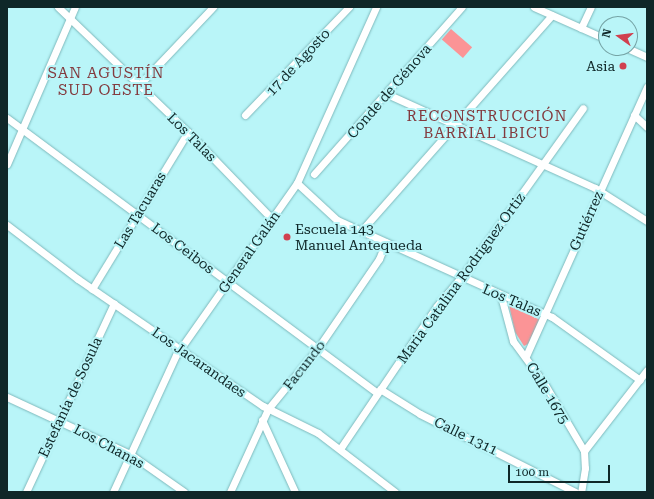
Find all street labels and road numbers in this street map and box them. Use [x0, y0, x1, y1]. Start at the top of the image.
street label: 17 de Agosto [263, 25, 333, 99]
street label: Conde de Génova [343, 40, 435, 142]
street label: Los Talas [164, 109, 220, 165]
street label: Las Tacuaras [111, 169, 169, 251]
street label: Gutiérrez [566, 189, 606, 253]
street label: Maria Catalina Rodriguez Ortiz [394, 190, 528, 366]
street label: General Galán [215, 208, 283, 296]
street label: Los Ceibos [148, 219, 218, 277]
street label: Los Talas [480, 280, 544, 320]
street label: Los Jacarandaes [149, 323, 249, 401]
street label: Estefanía de Sosula [35, 334, 105, 460]
street label: Facundo [279, 337, 329, 393]
street label: Calle 1675 [523, 359, 573, 427]
street label: Calle 1311 [431, 413, 501, 459]
street label: Los Chanas [71, 420, 147, 472]

